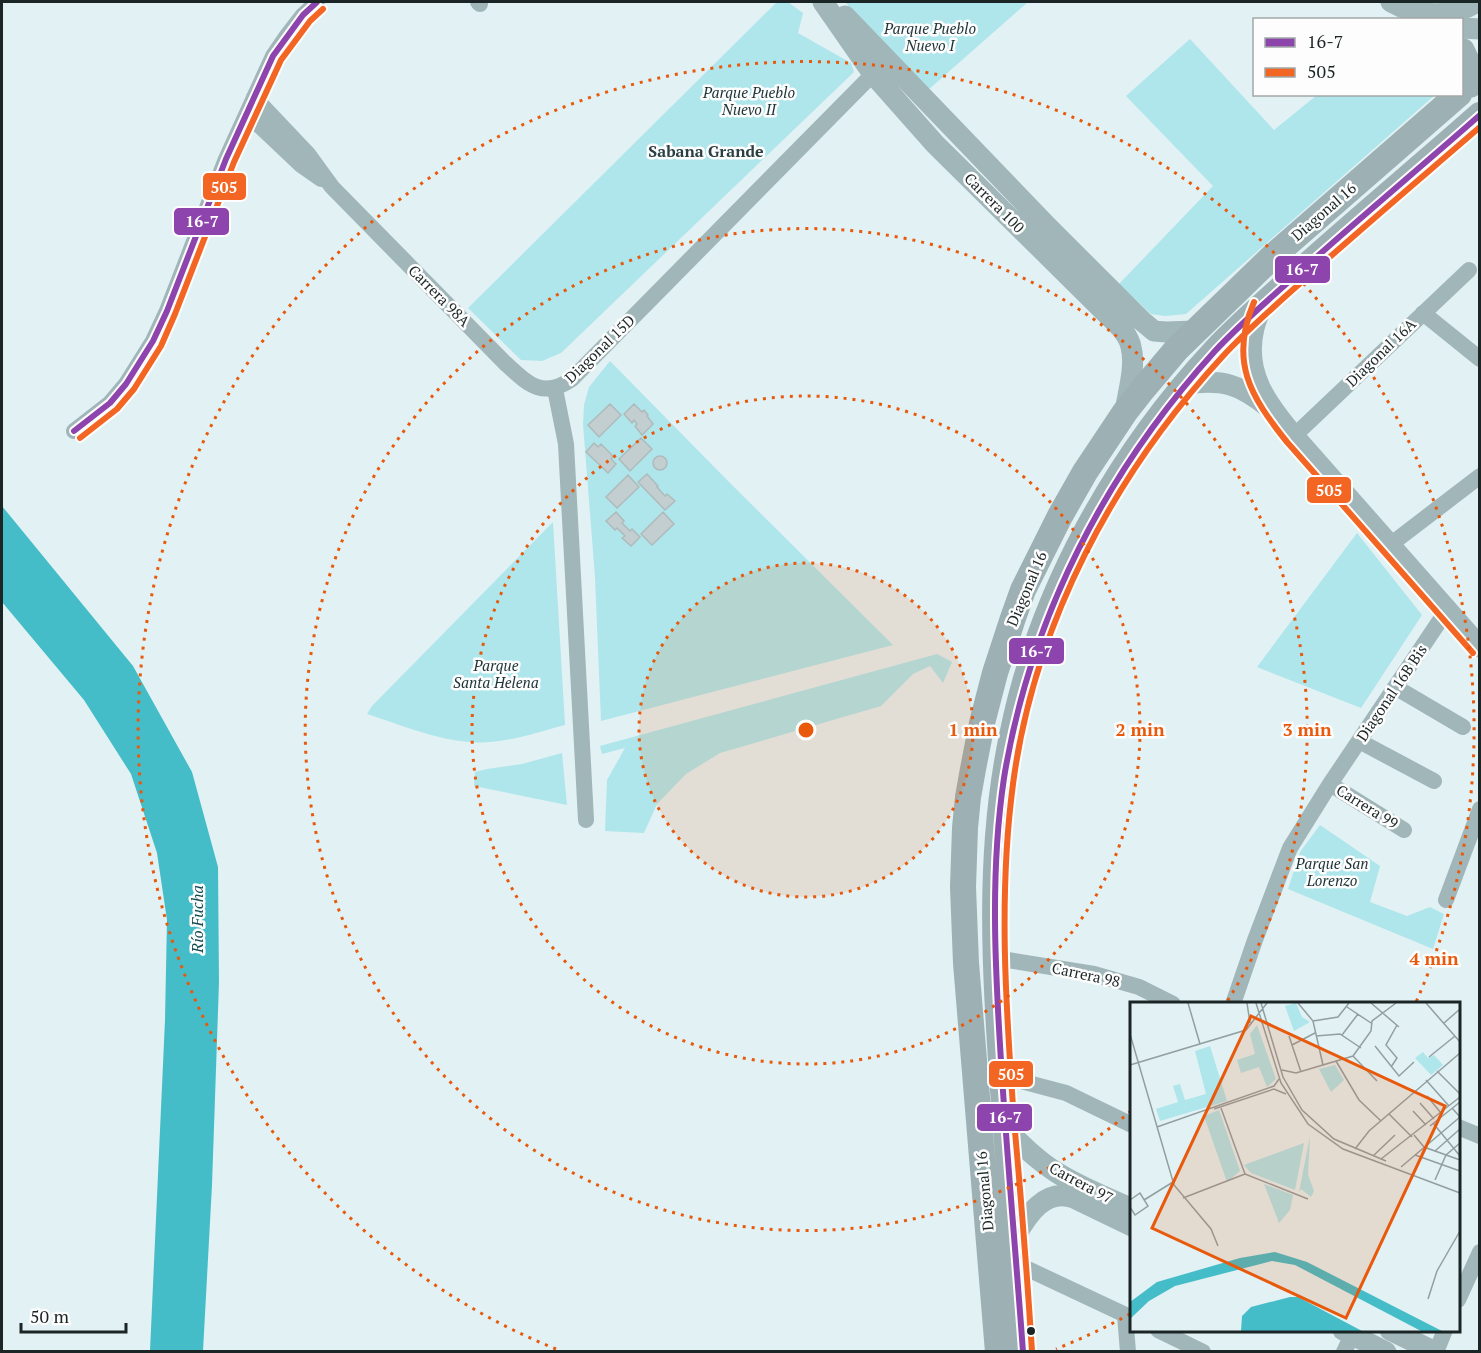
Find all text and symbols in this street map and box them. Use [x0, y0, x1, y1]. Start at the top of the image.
park label: Parque Pueblo Nuevo I [883, 18, 976, 55]
legend [1253, 18, 1463, 96]
text: 16-7 [1307, 29, 1343, 53]
text: 505 [1307, 59, 1336, 83]
park label: Parque Pueblo Nuevo II [702, 82, 795, 119]
district label: Sabana Grande [648, 140, 764, 162]
street label: Carrera 100 [960, 168, 1029, 237]
line badge: 505 [202, 172, 247, 201]
text: 505 [210, 176, 238, 198]
street label: Diagonal 16 [1287, 178, 1360, 245]
line badge: 16-7 [173, 207, 230, 236]
text: 16-7 [185, 210, 219, 232]
line badge: 16-7 [1274, 255, 1331, 284]
text: 16-7 [1285, 258, 1319, 280]
street label: Carrera 98A [405, 260, 475, 331]
street label: Diagonal 15D [560, 310, 639, 387]
street label: Diagonal 16A [1341, 313, 1420, 391]
line badge: 505 [1306, 476, 1352, 504]
text: 505 [1315, 479, 1343, 501]
street label: Diagonal 16 [1001, 548, 1051, 629]
line badge: 16-7 [1008, 637, 1065, 665]
text: 16-7 [1019, 640, 1053, 662]
street label: Diagonal 16B Bis [1351, 640, 1431, 745]
park label: Parque Santa Helena [453, 655, 539, 692]
text: 1 min [948, 717, 998, 741]
text: 2 min [1115, 717, 1165, 741]
text: 3 min [1282, 717, 1332, 741]
centre of rings [796, 720, 816, 740]
street label: Carrera 99 [1333, 779, 1402, 833]
park label: Parque San Lorenzo [1295, 853, 1368, 890]
water label: Río Fucha [186, 885, 208, 954]
text: 4 min [1409, 946, 1459, 970]
street label: Carrera 98 [1050, 957, 1122, 991]
inset map [1130, 1002, 1460, 1332]
line badge: 505 [988, 1060, 1034, 1088]
text: 505 [997, 1063, 1025, 1085]
line badge: 16-7 [976, 1103, 1033, 1132]
text: 16-7 [988, 1106, 1022, 1128]
street label: Diagonal 16 [971, 1151, 997, 1232]
street label: Carrera 97 [1046, 1157, 1117, 1207]
scale bar [21, 1296, 126, 1334]
text: 50 m [30, 1304, 70, 1328]
unlabelled marker [1025, 1325, 1037, 1337]

